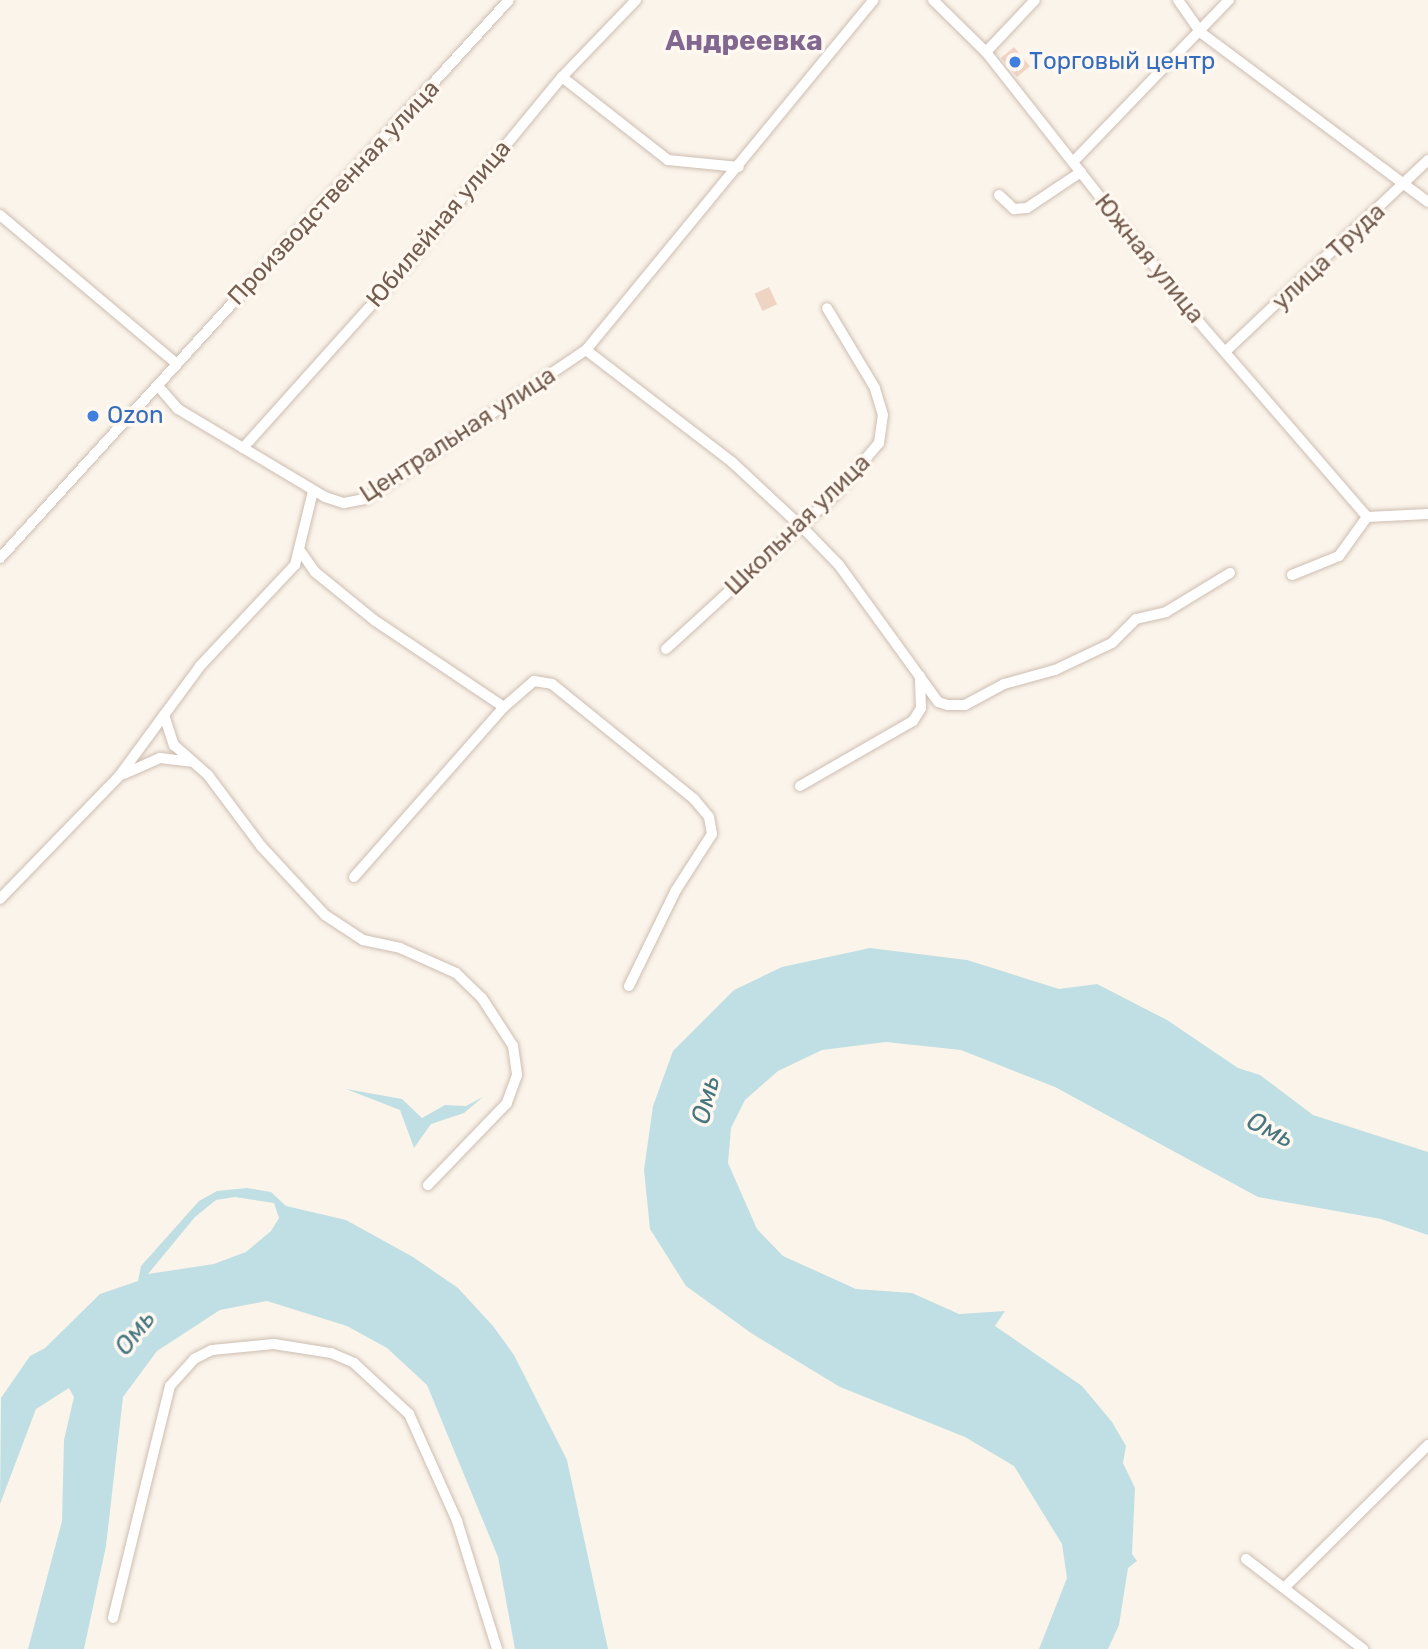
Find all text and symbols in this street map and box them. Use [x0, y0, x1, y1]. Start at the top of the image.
district label: Андреевка [665, 24, 823, 58]
place label: Торговый центр [1029, 48, 1215, 76]
marker: Торговый центр [1007, 54, 1023, 70]
street label: Производственная улица [222, 75, 446, 311]
street label: Юбилейная улица [361, 135, 517, 313]
street label: Южная улица [1088, 189, 1210, 329]
street label: улица Труда [1267, 198, 1391, 316]
street label: Центральная улица [355, 361, 561, 509]
place label: Ozon [107, 402, 164, 430]
marker: Ozon [85, 408, 101, 424]
street label: Школьная улица [719, 448, 877, 602]
water label: Омь [685, 1073, 727, 1127]
water label: Омь [1241, 1105, 1299, 1155]
water label: Омь [108, 1304, 162, 1362]

